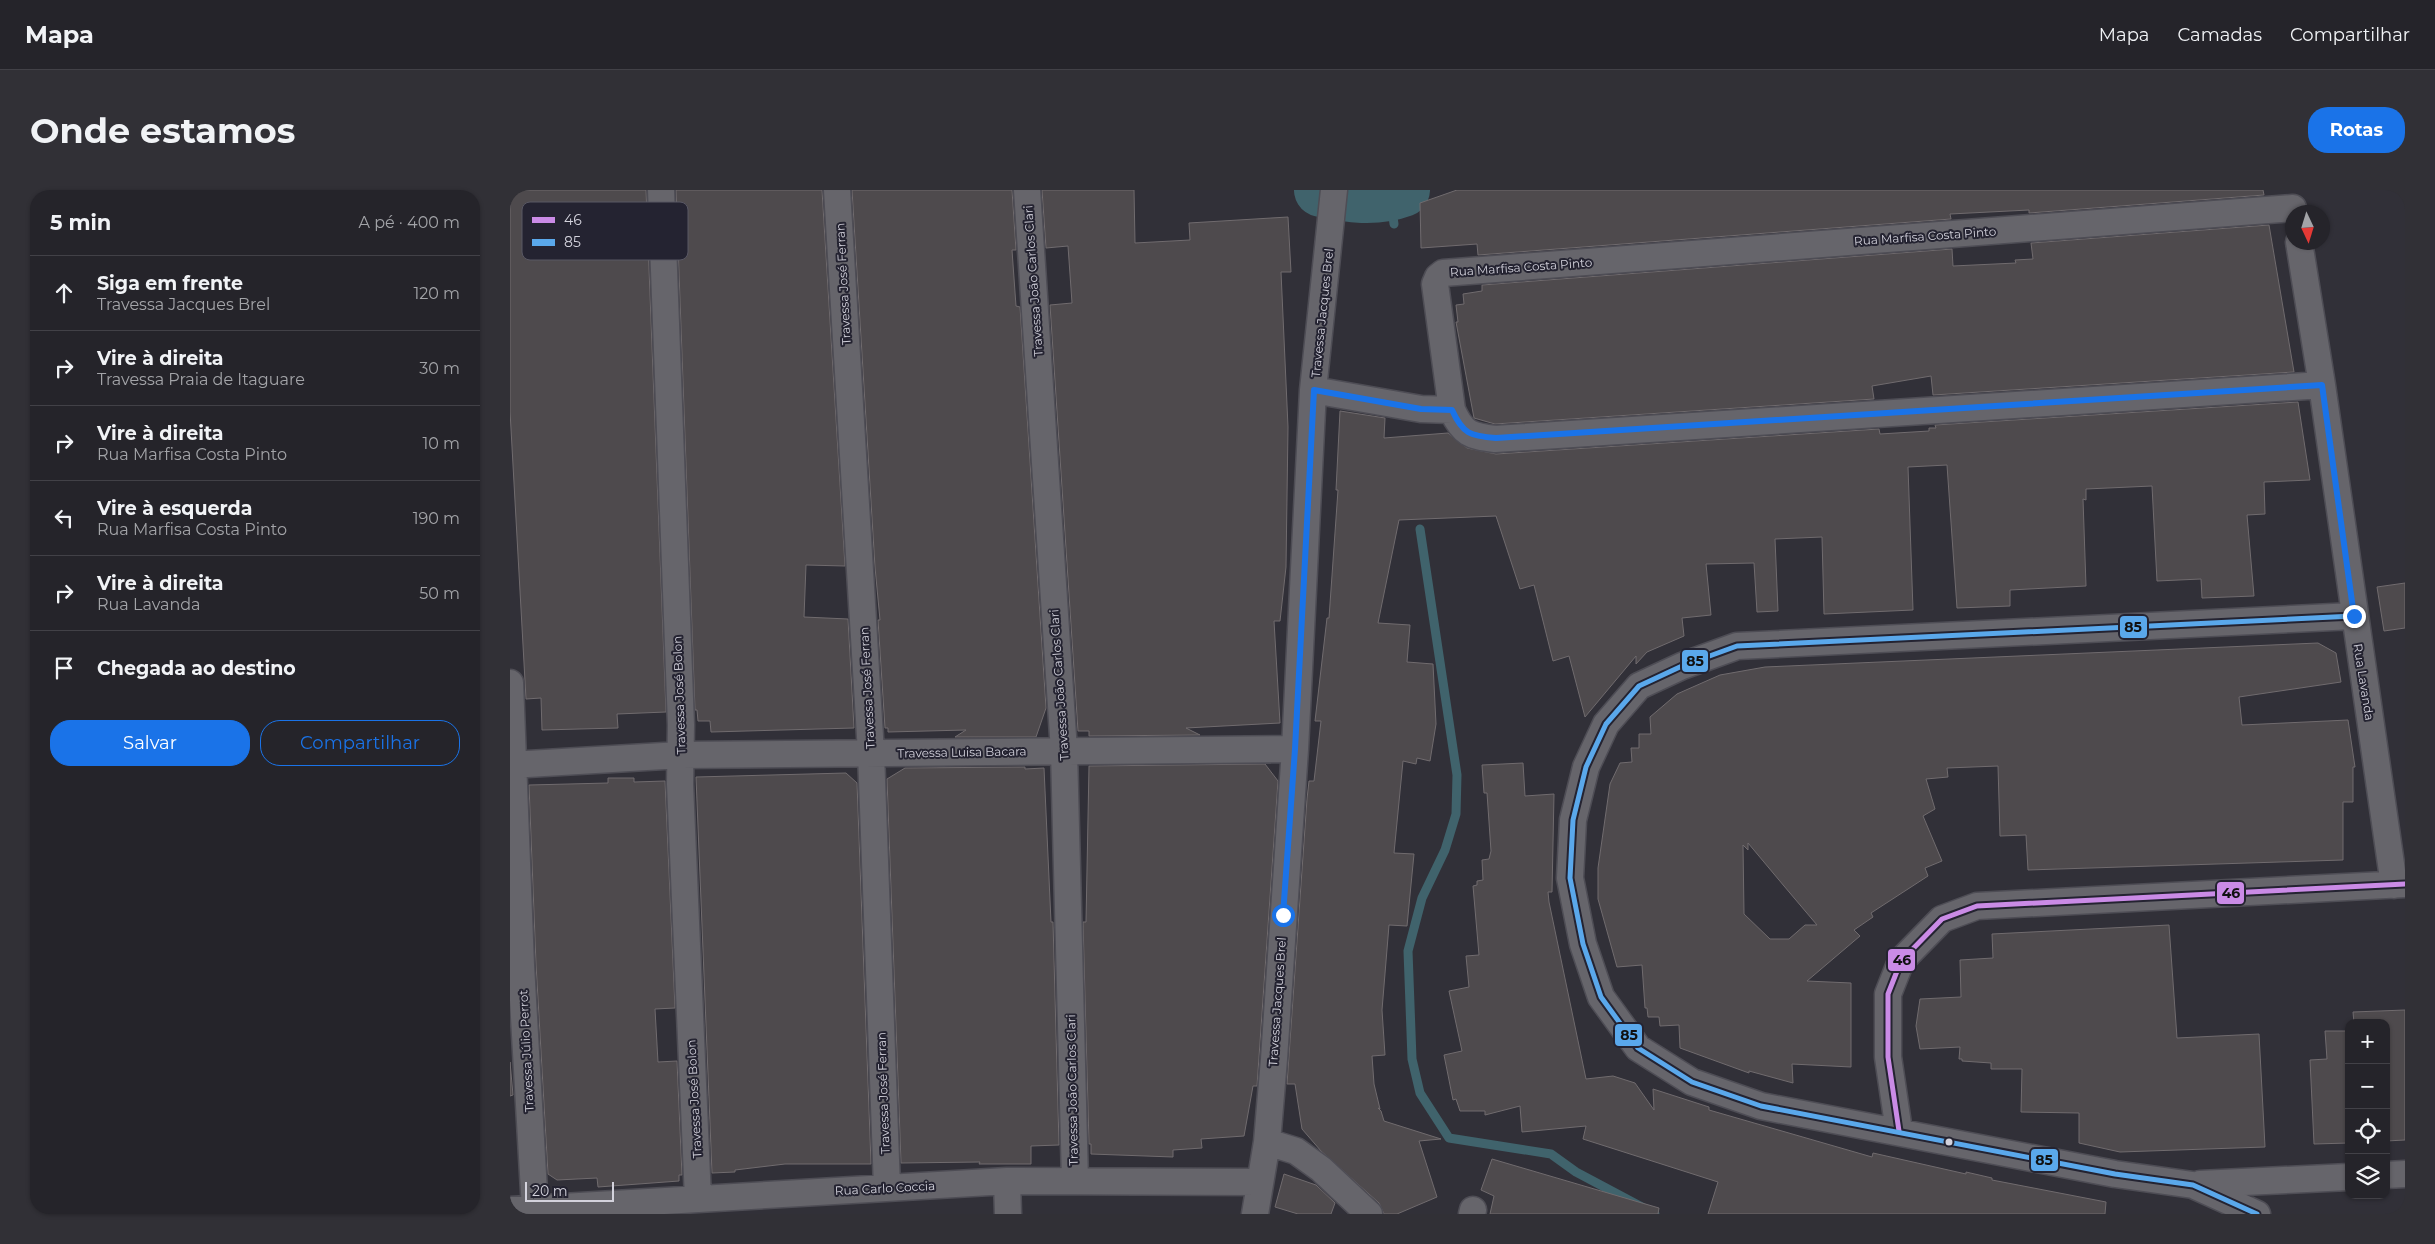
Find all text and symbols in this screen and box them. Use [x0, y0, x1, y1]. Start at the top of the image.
text: Mapa [25, 20, 94, 49]
text: Mapa [2099, 24, 2149, 46]
text: Camadas [2177, 24, 2262, 46]
text: Compartilhar [2290, 24, 2410, 46]
button: Rotas [2308, 107, 2405, 153]
text: Onde estamos [30, 109, 295, 152]
legend [522, 202, 688, 260]
street label: Travessa João Carlos Clari [1020, 205, 1046, 357]
north arrow [2285, 205, 2330, 250]
text: 5 min [50, 210, 111, 235]
text: 46 [564, 211, 582, 229]
text: A pé · 400 m [358, 213, 460, 232]
street label: Travessa José Ferran [832, 223, 854, 345]
street label: Rua Marfisa Costa Pinto [1853, 224, 1997, 248]
text: 85 [564, 233, 581, 251]
street label: Travessa Jacques Brel [1308, 248, 1336, 378]
street label: Rua Marfisa Costa Pinto [1449, 255, 1593, 279]
text: Siga em frente [97, 272, 243, 295]
icon: ahead [50, 279, 78, 307]
text: 120 m [413, 284, 460, 303]
text: Travessa Jacques Brel [97, 295, 270, 314]
text: Vire à direita [97, 347, 224, 370]
icon: right [50, 354, 78, 382]
text: 30 m [419, 359, 460, 378]
text: Travessa Praia de Itaguare [97, 370, 305, 389]
text: Vire à direita [97, 422, 224, 445]
icon: right [50, 429, 78, 457]
text: 10 m [422, 434, 460, 453]
text: Rua Marfisa Costa Pinto [97, 445, 287, 464]
text: Vire à esquerda [97, 497, 252, 520]
icon: left [50, 504, 78, 532]
text: 190 m [413, 509, 460, 528]
text: Rua Marfisa Costa Pinto [97, 520, 287, 539]
text: Vire à direita [97, 572, 224, 595]
icon: right [50, 579, 78, 607]
text: 50 m [419, 584, 460, 603]
text: Rua Lavanda [97, 595, 201, 614]
route end [2343, 605, 2366, 628]
street label: Travessa João Carlos Clari [1046, 609, 1072, 761]
line badge: 85 [2119, 615, 2148, 639]
text: 85 [2124, 618, 2142, 636]
street label: Travessa José Ferran [856, 627, 878, 749]
street label: Travessa José Bolon [669, 635, 689, 755]
street label: Rua Lavanda [2351, 642, 2377, 722]
line badge: 85 [1681, 649, 1709, 673]
text: 85 [1686, 652, 1704, 670]
icon: arrive [50, 654, 78, 682]
text: Chegada ao destino [97, 657, 296, 680]
button: Salvar [50, 720, 250, 766]
button: Compartilhar [260, 720, 460, 766]
street label: Travessa Luisa Bacara [897, 743, 1027, 761]
line badge: 46 [2216, 881, 2245, 905]
text: 46 [2222, 884, 2240, 902]
route start [1272, 904, 1295, 927]
street label: Travessa Jacques Brel [1265, 937, 1289, 1067]
line badge: 46 [1887, 948, 1916, 972]
text: 46 [1893, 951, 1911, 969]
street label: Travessa Júlio Perrot [515, 989, 537, 1112]
street label: Travessa João Carlos Clari [1063, 1014, 1081, 1166]
map controls [2345, 1019, 2390, 1199]
button: + [2345, 1019, 2390, 1064]
line badge: 85 [1614, 1023, 1643, 1047]
text: 85 [1620, 1026, 1638, 1044]
street label: Travessa José Ferran [873, 1032, 893, 1154]
street label: Travessa José Bolon [683, 1039, 705, 1159]
button: − [2345, 1064, 2390, 1109]
button: locate [2345, 1109, 2390, 1154]
unlabelled marker [1944, 1137, 1954, 1147]
line badge: 85 [2030, 1148, 2059, 1172]
text: 85 [2035, 1151, 2053, 1169]
button: layers [2345, 1154, 2390, 1199]
street label: Rua Carlo Coccia [834, 1178, 936, 1198]
scale bar [525, 1179, 614, 1202]
text: 20 m [532, 1182, 568, 1200]

